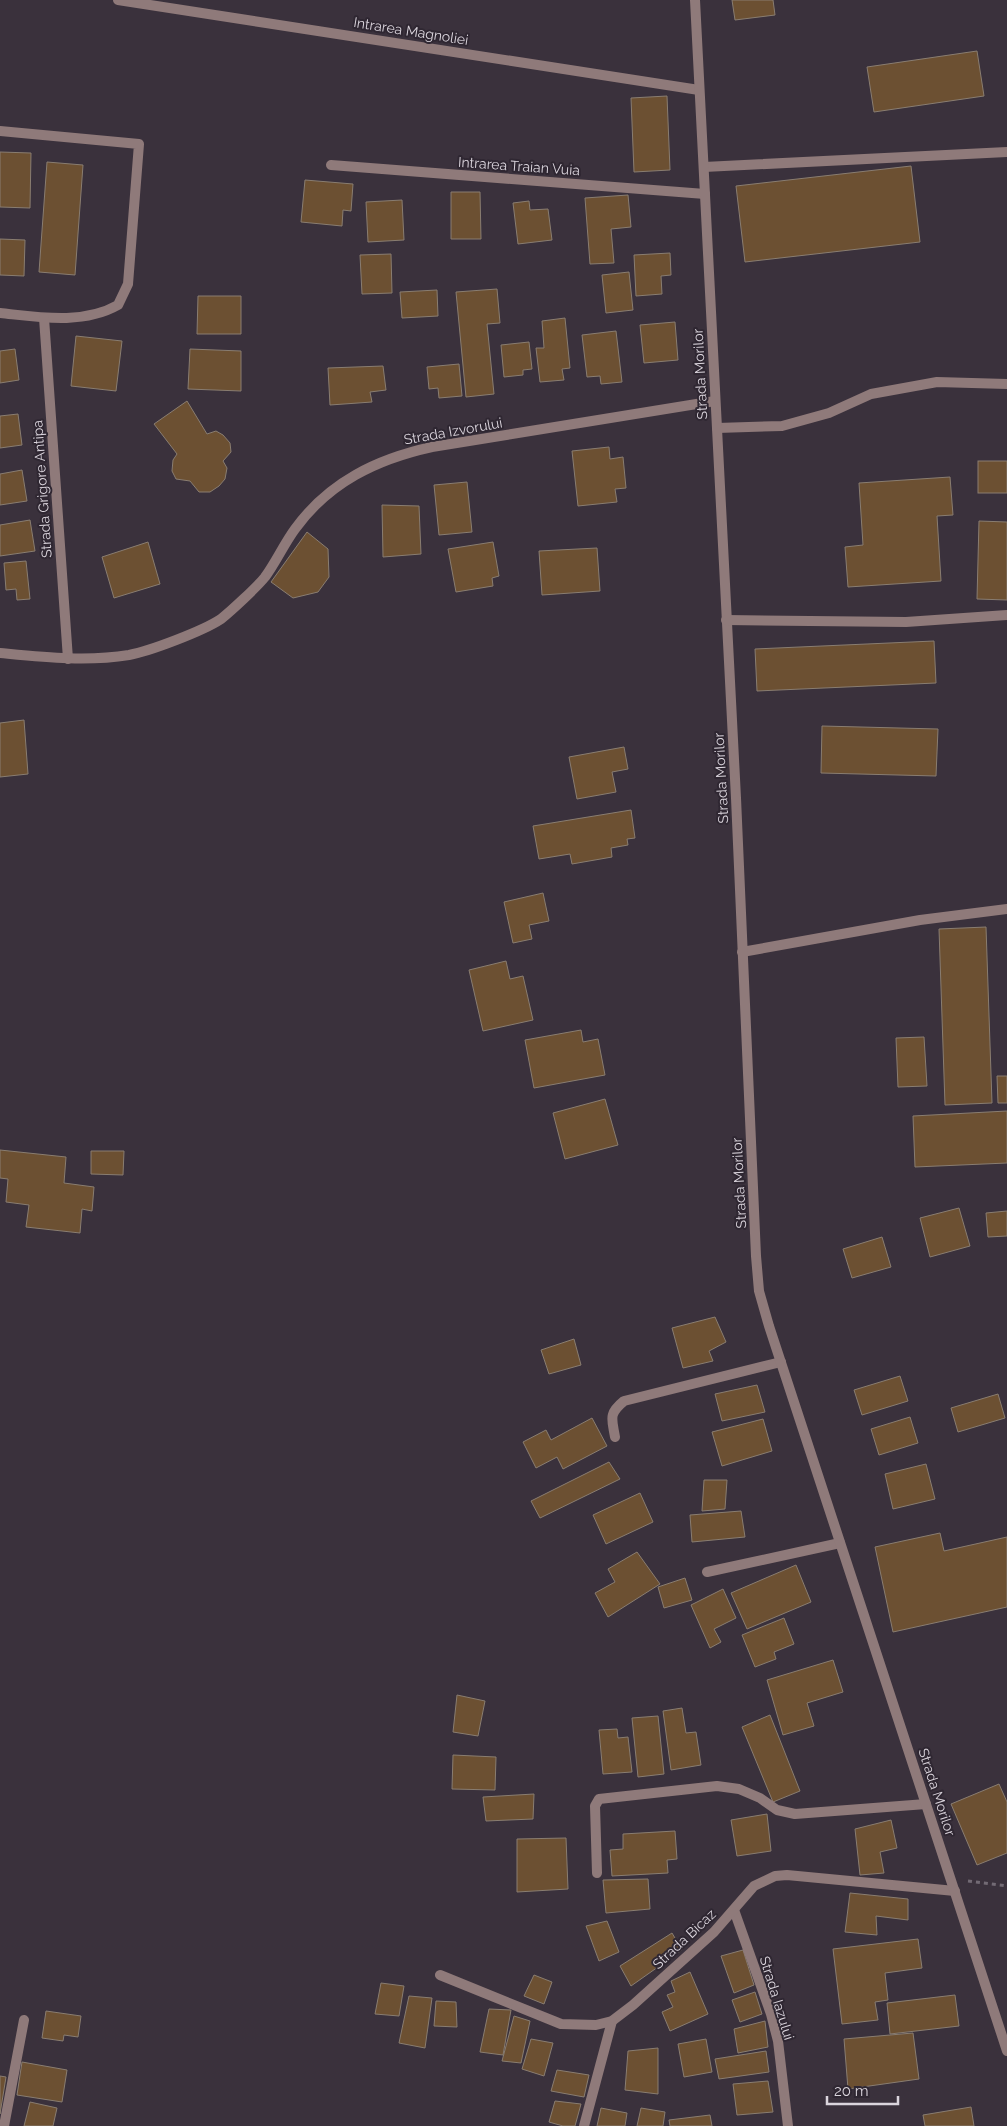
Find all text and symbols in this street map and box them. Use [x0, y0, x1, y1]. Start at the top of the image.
street label: Intrarea Magnoliei [352, 14, 470, 48]
street label: Intrarea Traian Vuia [458, 154, 580, 178]
street label: Strada Morilor [690, 328, 710, 420]
street label: Strada Izvorului [402, 414, 504, 448]
street label: Strada Grigore Antipa [29, 420, 55, 558]
street label: Strada Morilor [711, 732, 731, 824]
street label: Strada Morilor [729, 1137, 749, 1229]
street label: Strada Morilor [915, 1746, 959, 1838]
street label: Strada Bicaz [649, 1906, 719, 1972]
street label: Strada Iazului [757, 1954, 797, 2042]
scale bar [827, 2074, 898, 2106]
text: 20 m [834, 2082, 869, 2100]

